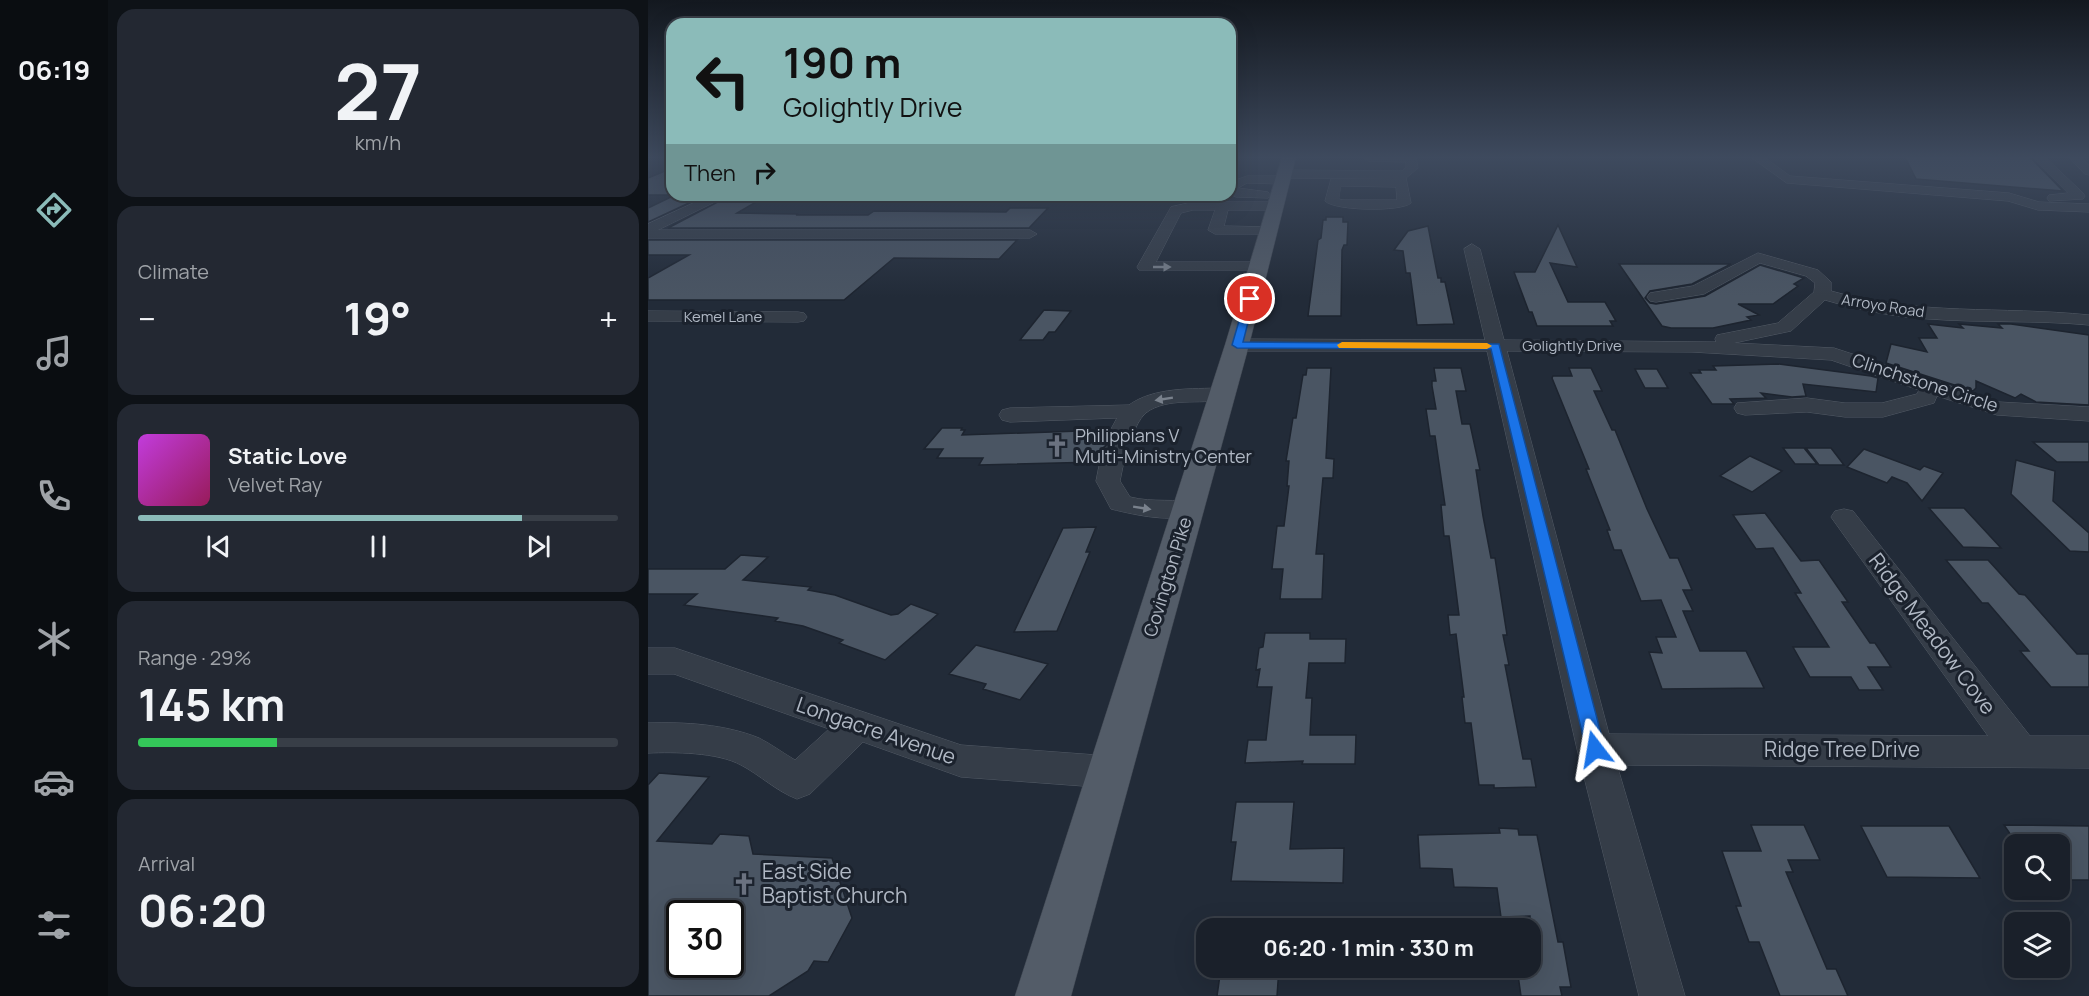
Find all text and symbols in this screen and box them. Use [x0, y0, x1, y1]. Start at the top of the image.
text: 190 m [783, 33, 901, 91]
text: 27 [334, 37, 422, 143]
icon: left [684, 42, 762, 120]
text: 06:19 [18, 51, 90, 88]
text: Golightly Drive [783, 88, 963, 125]
text: km/h [355, 129, 401, 156]
icon: right [748, 156, 781, 189]
text: Then [684, 158, 736, 188]
icon: directions [33, 189, 75, 231]
text: Climate [138, 258, 209, 285]
one-way arrow [1153, 262, 1172, 272]
pin [1224, 273, 1275, 324]
icon: arrive [1233, 282, 1266, 315]
text: 19° [343, 287, 411, 349]
street label: Arroyo Road [1840, 289, 1926, 322]
text: − [138, 296, 156, 341]
text: + [599, 296, 618, 341]
street label: Kemel Lane [684, 306, 762, 327]
icon: music [33, 332, 75, 374]
street label: Golightly Drive [1522, 335, 1622, 356]
street label: Clinchstone Circle [1849, 347, 2001, 417]
one-way arrow [1154, 395, 1173, 404]
place label: Philippians V Multi-Ministry Center [1075, 423, 1253, 468]
church icon: Philippians V Multi-Ministry Center [1044, 433, 1070, 459]
text: Static Love [228, 441, 347, 471]
text: Velvet Ray [228, 471, 322, 498]
icon: phone [33, 475, 75, 517]
one-way arrow [1133, 504, 1152, 513]
street label: Covington Pike [1137, 514, 1197, 640]
icon: previous [202, 530, 235, 563]
icon: pause [362, 530, 395, 563]
icon: next [522, 530, 555, 563]
street label: Ridge Meadow Cove [1863, 547, 2003, 720]
icon: climate [33, 618, 75, 660]
text: Range · 29% [138, 644, 252, 671]
text: 145 km [138, 673, 285, 735]
street label: Longacre Avenue [793, 690, 960, 770]
position arrow [1563, 717, 1627, 781]
street label: Ridge Tree Drive [1764, 735, 1920, 763]
icon: car [33, 761, 75, 803]
map controls [2004, 834, 2070, 978]
button: search [2004, 834, 2070, 900]
text: Arrival [138, 850, 195, 877]
place label: East Side Baptist Church [762, 857, 907, 909]
church icon: East Side Baptist Church [731, 871, 757, 897]
text: 06:20 [138, 879, 267, 941]
speed limit sign: 30 [666, 900, 744, 978]
icon: filters [33, 904, 75, 946]
button: layers [2004, 912, 2070, 978]
text: 06:20 · 1 min · 330 m [1263, 933, 1474, 963]

